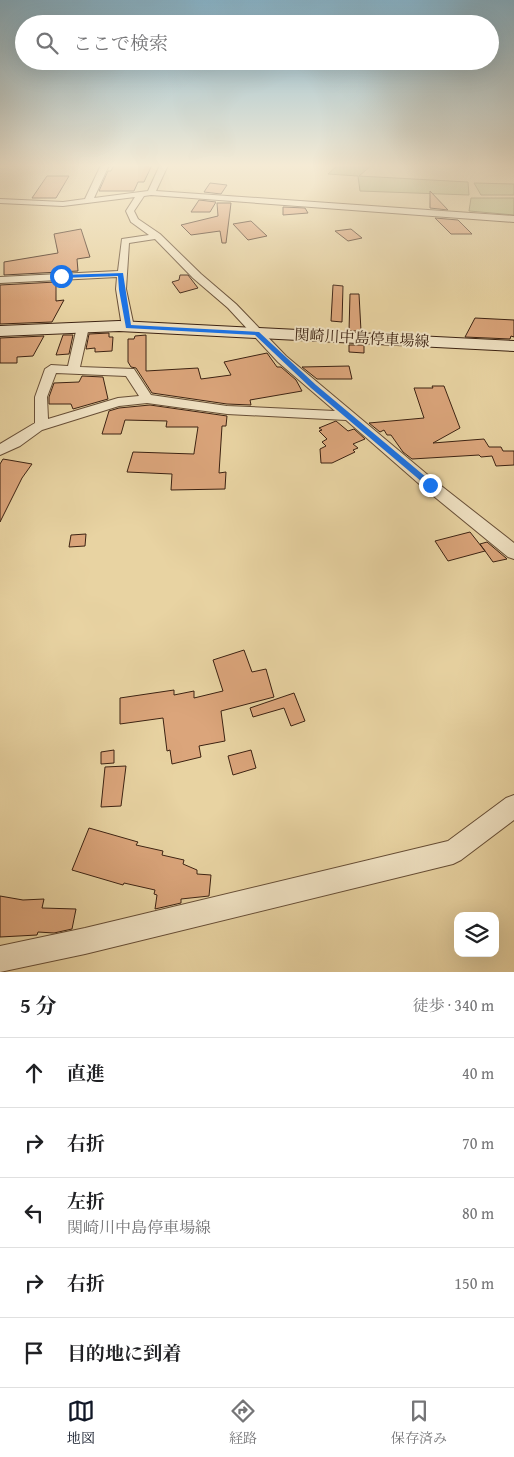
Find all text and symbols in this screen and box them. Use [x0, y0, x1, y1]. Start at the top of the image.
search box [15, 15, 499, 70]
icon: search [33, 29, 61, 57]
text: ここで検索 [73, 29, 168, 57]
route start [50, 265, 73, 288]
street label: 関崎川中島停車場線 [294, 323, 430, 352]
route end [419, 474, 442, 497]
map controls [454, 912, 499, 957]
button: layers [454, 912, 499, 957]
text: 5 分 [20, 990, 57, 1021]
text: 徒歩 · 340 m [413, 993, 494, 1017]
icon: ahead [20, 1059, 48, 1087]
text: 直進 [67, 1059, 105, 1087]
text: 40 m [462, 1061, 494, 1085]
icon: right [20, 1129, 48, 1157]
text: 右折 [67, 1129, 105, 1157]
text: 70 m [462, 1131, 494, 1155]
text: 左折 [67, 1187, 105, 1215]
icon: left [20, 1199, 48, 1227]
text: 80 m [462, 1201, 494, 1225]
text: 関崎川中島停車場線 [67, 1215, 211, 1239]
icon: right [20, 1269, 48, 1297]
text: 右折 [67, 1269, 105, 1297]
text: 150 m [454, 1271, 494, 1295]
icon: arrive [20, 1339, 48, 1367]
text: 目的地に到着 [67, 1339, 181, 1367]
tab: 地図 [67, 1397, 95, 1448]
tab: 経路 [229, 1397, 257, 1448]
tab: 保存済み [391, 1397, 447, 1448]

